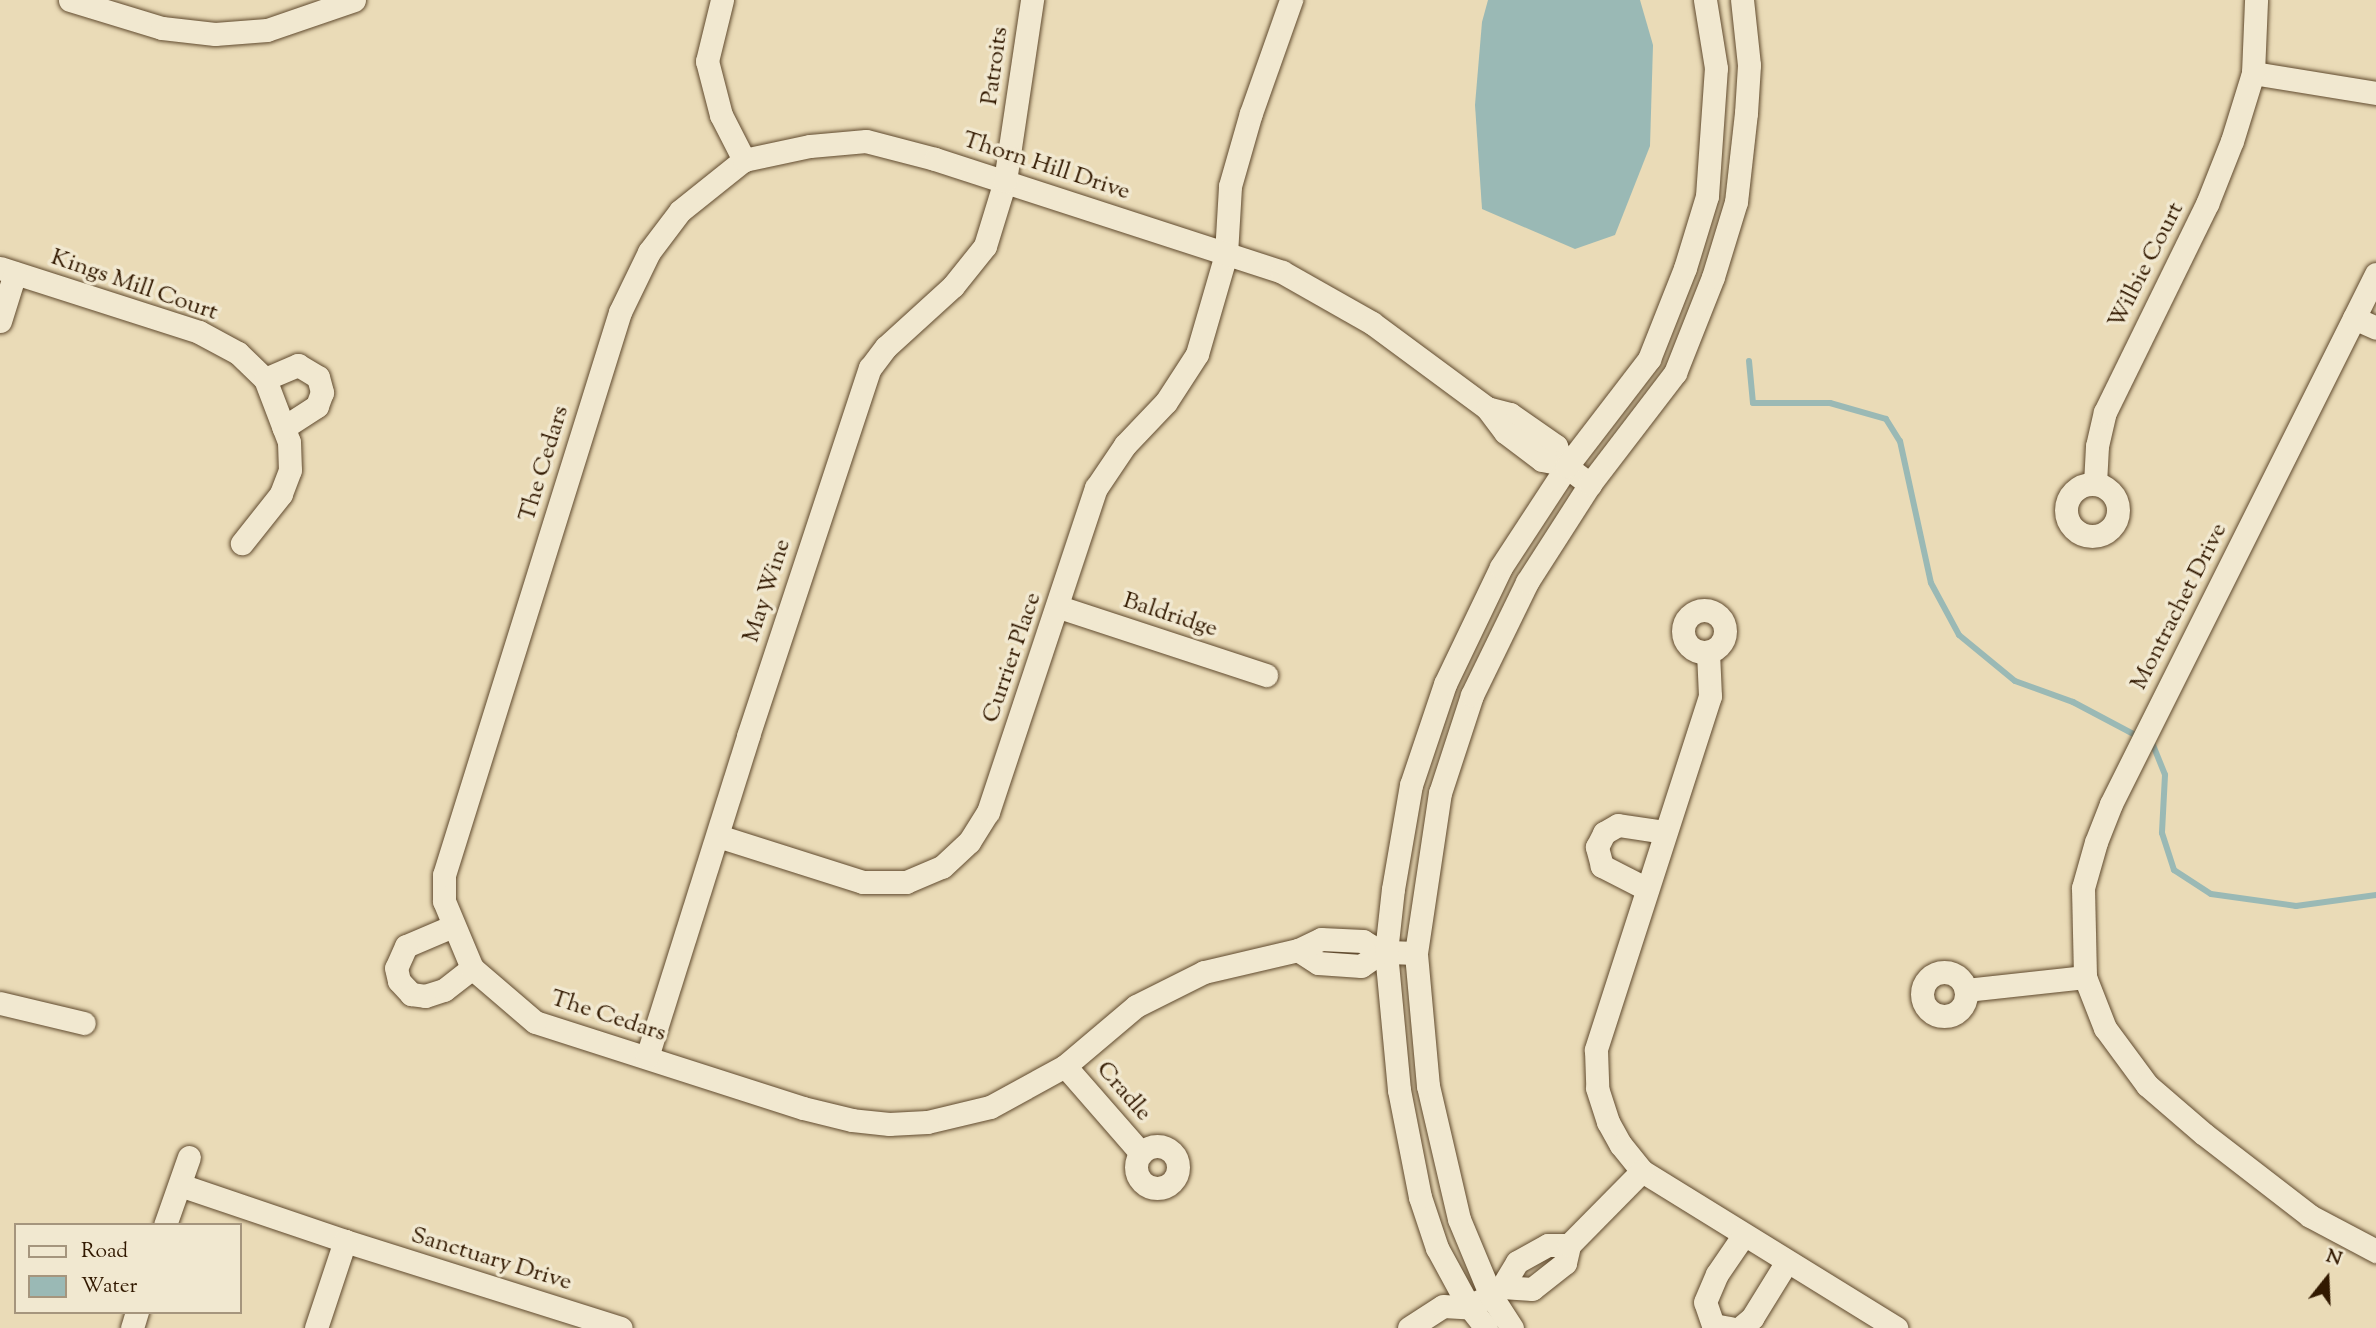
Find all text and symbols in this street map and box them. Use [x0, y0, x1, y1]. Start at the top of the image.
street label: Patroits [976, 25, 1016, 107]
street label: Thorn Hill Drive [959, 126, 1133, 208]
street label: Wilbie Court [2103, 198, 2191, 334]
street label: Kings Mill Court [47, 244, 221, 328]
street label: The Cedars [514, 403, 576, 525]
street label: Montrachet Drive [2126, 519, 2234, 695]
street label: May Wine [738, 536, 798, 646]
street label: Baldridge [1119, 587, 1221, 645]
street label: Currier Place [977, 589, 1049, 727]
street label: The Cedars [547, 985, 669, 1049]
street label: Cradle [1089, 1056, 1157, 1128]
street label: Sanctuary Drive [407, 1222, 575, 1298]
legend [14, 1223, 242, 1314]
text: Road [81, 1237, 128, 1267]
text: N [2322, 1243, 2345, 1274]
north arrow [2292, 1244, 2362, 1314]
text: Water [81, 1272, 137, 1302]

